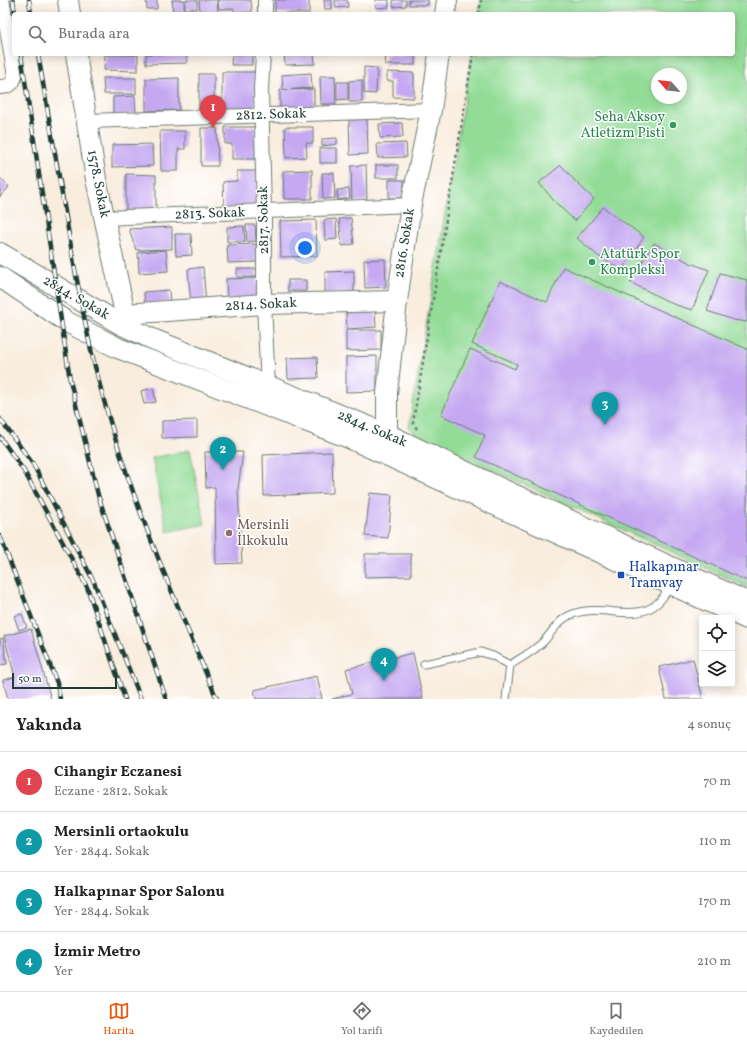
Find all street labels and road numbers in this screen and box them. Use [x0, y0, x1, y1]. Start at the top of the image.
street label: 2812. Sokak [235, 104, 307, 126]
street label: 1578. Sokak [82, 148, 114, 220]
street label: 2817. Sokak [254, 185, 274, 255]
street label: 2813. Sokak [174, 203, 246, 225]
street label: 2816. Sokak [390, 206, 420, 279]
street label: 2844. Sokak [39, 271, 113, 325]
street label: 2814. Sokak [225, 294, 298, 316]
street label: 2844. Sokak [334, 406, 410, 452]

